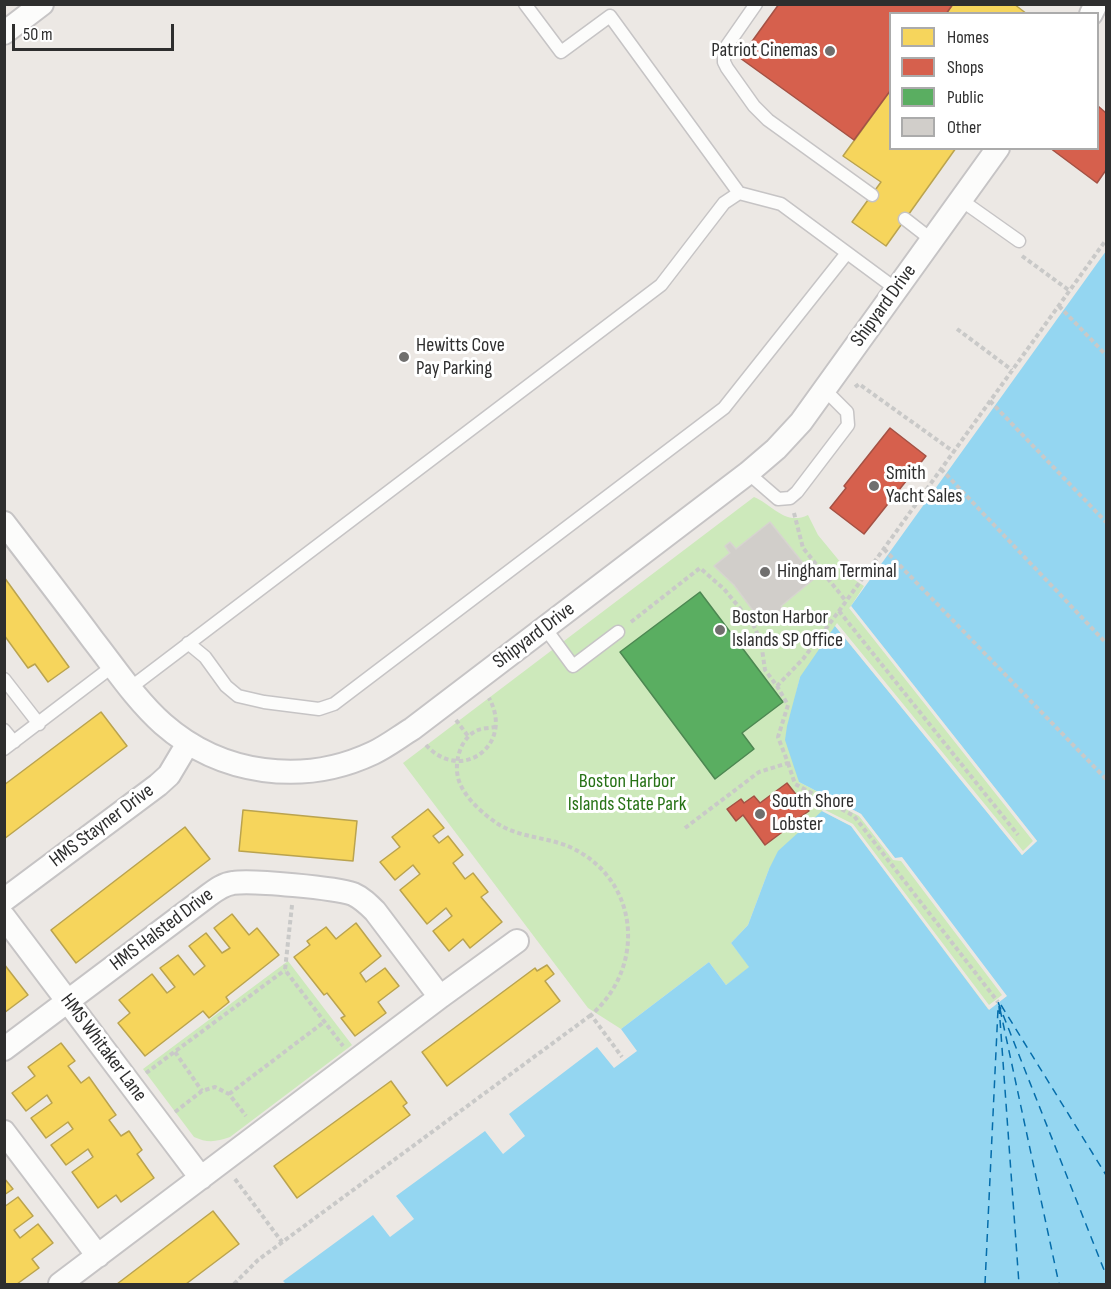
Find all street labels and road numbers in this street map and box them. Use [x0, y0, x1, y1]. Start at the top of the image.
street label: Shipyard Drive [846, 260, 922, 352]
street label: Shipyard Drive [488, 598, 580, 674]
street label: HMS Stayner Drive [45, 779, 159, 873]
street label: HMS Halsted Drive [106, 883, 218, 977]
street label: HMS Whitaker Lane [55, 989, 151, 1107]

